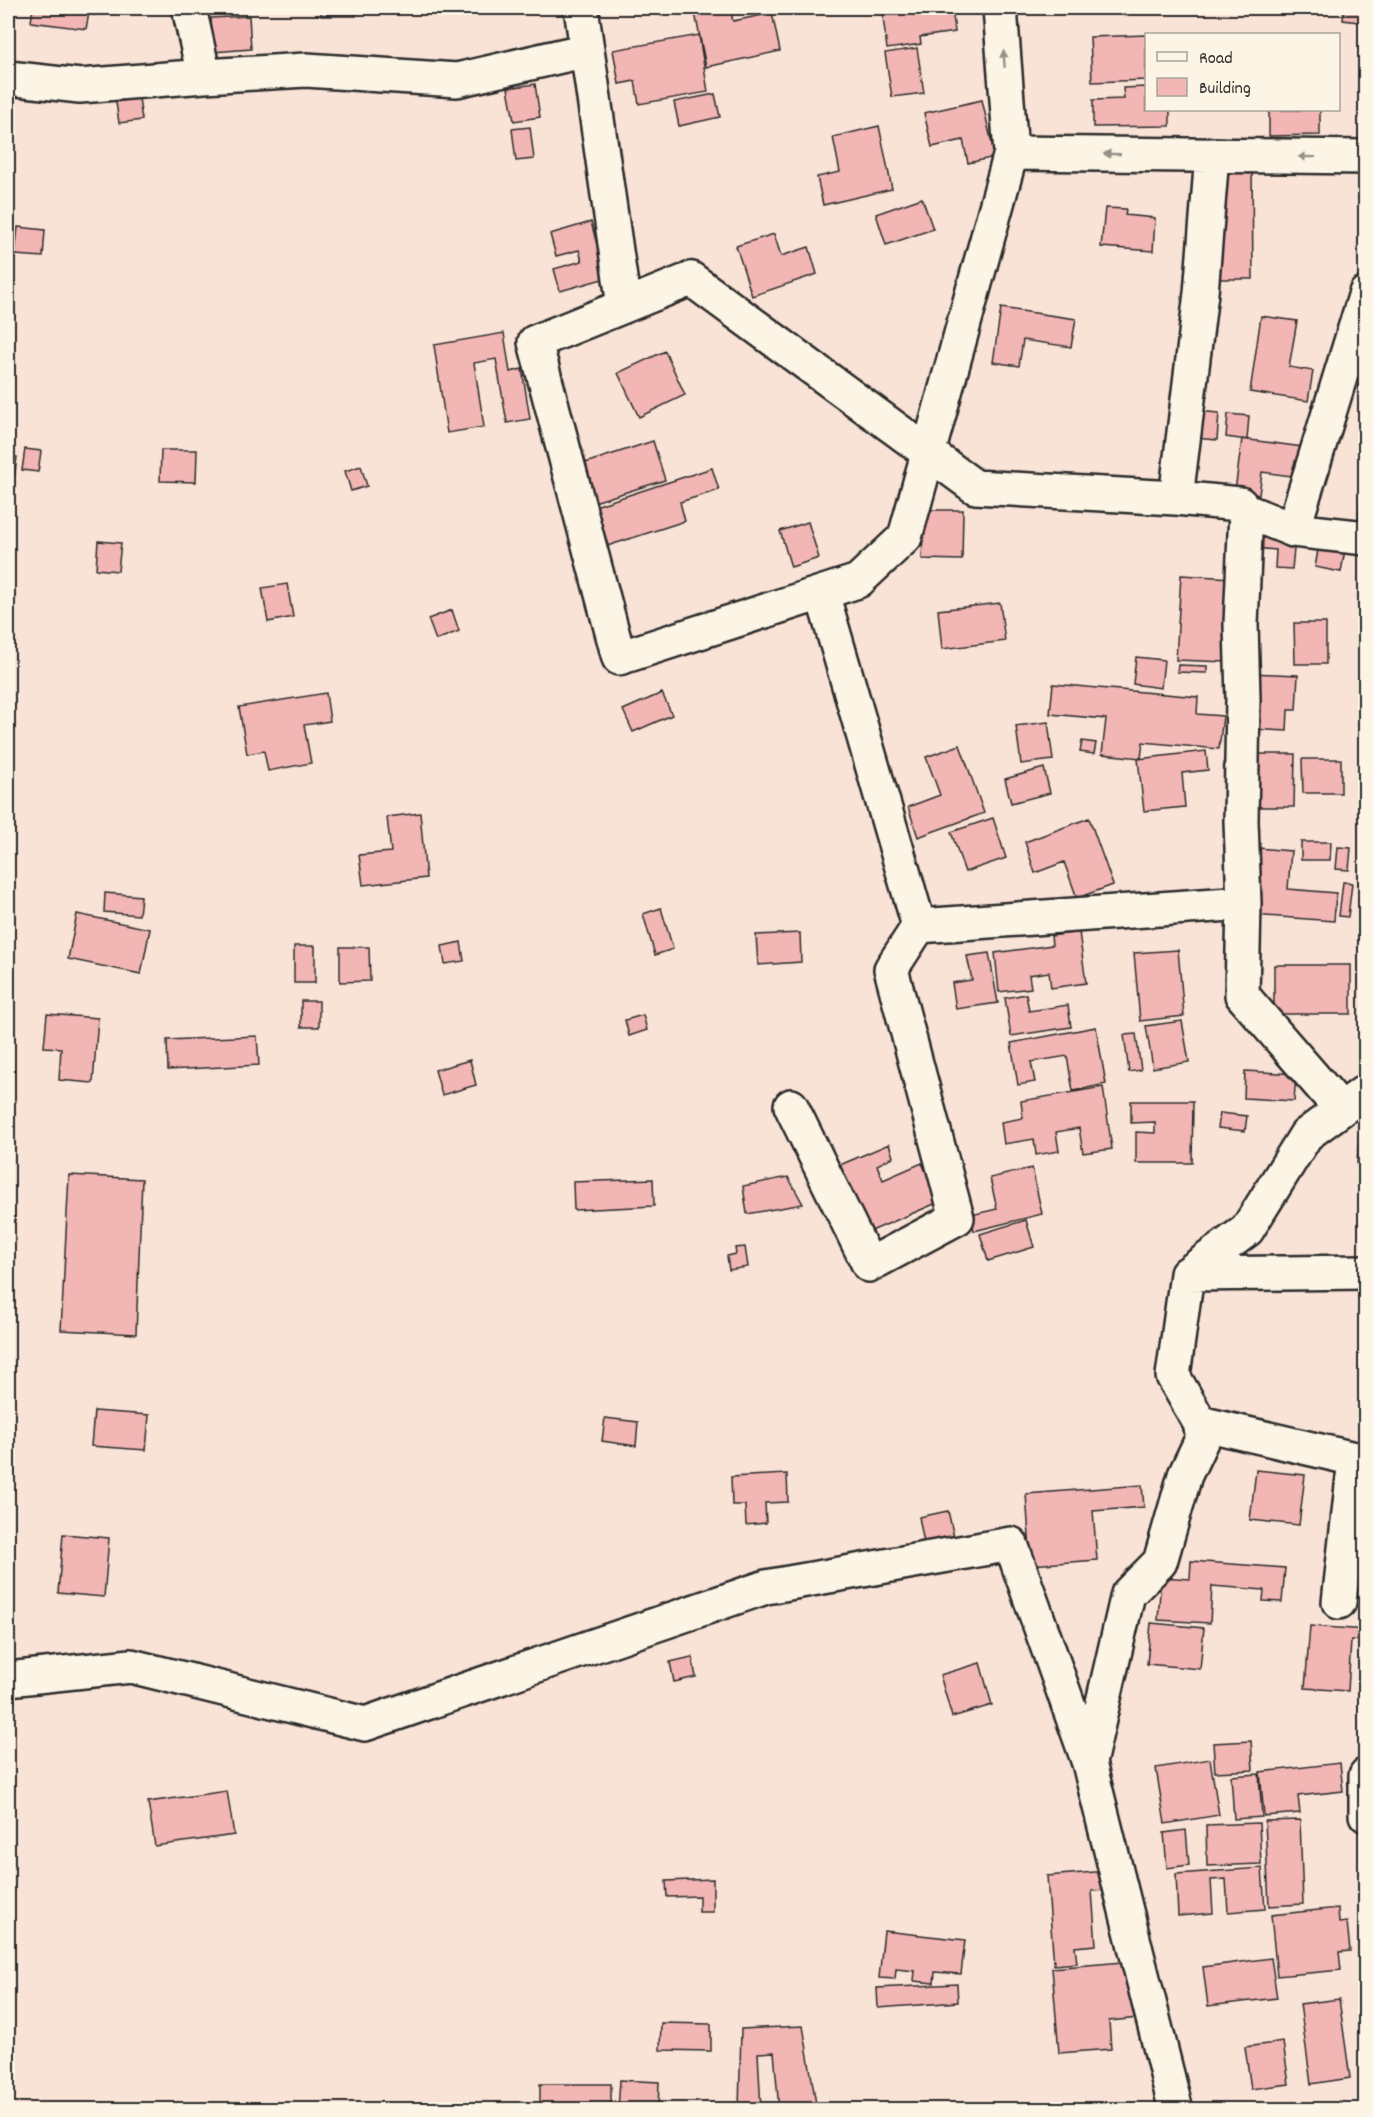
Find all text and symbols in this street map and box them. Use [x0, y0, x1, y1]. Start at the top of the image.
legend [1145, 33, 1340, 111]
text: Road [1199, 47, 1233, 72]
one-way arrow [999, 49, 1009, 68]
text: Building [1199, 77, 1251, 102]
one-way arrow [1103, 149, 1122, 159]
one-way arrow [1298, 152, 1317, 161]

